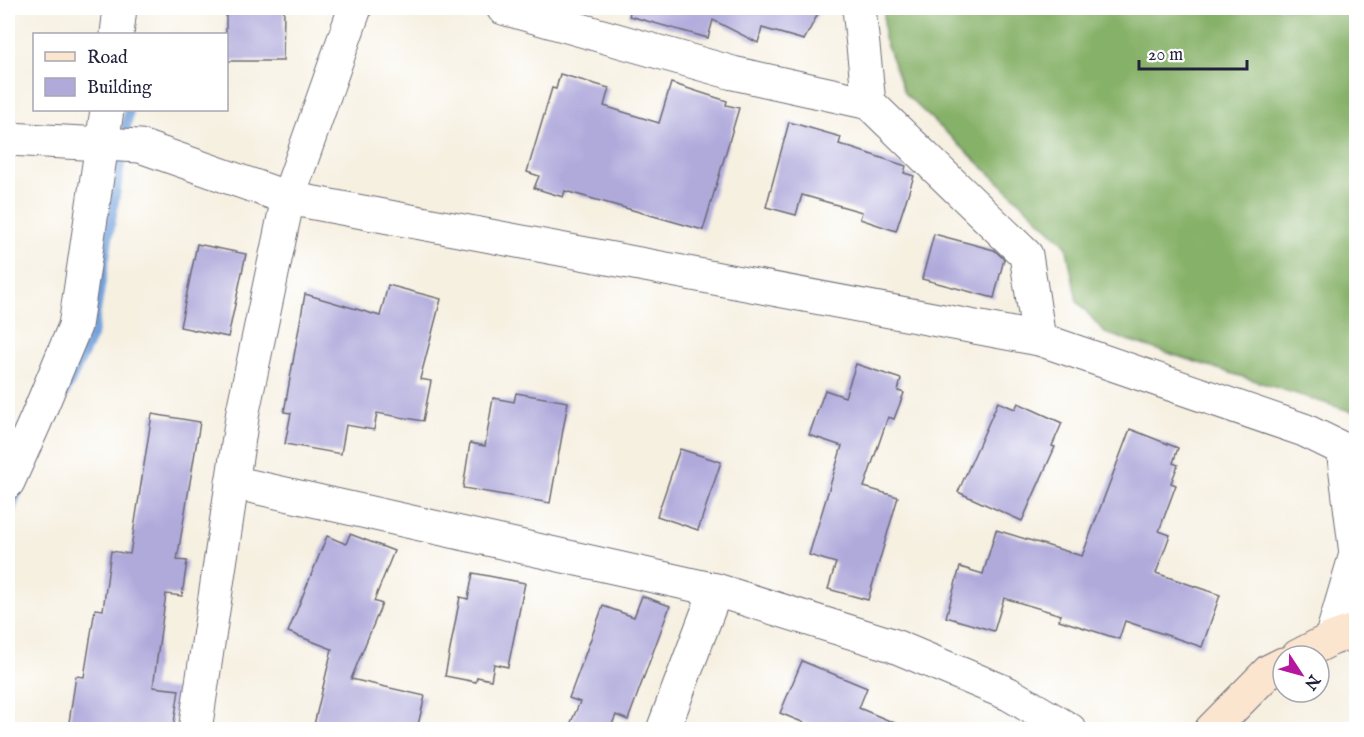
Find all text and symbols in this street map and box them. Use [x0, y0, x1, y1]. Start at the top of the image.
legend [33, 33, 228, 111]
scale bar [1139, 33, 1247, 71]
text: 20 m [1148, 44, 1183, 67]
text: Road [87, 47, 128, 70]
text: Building [87, 77, 152, 100]
north arrow [1271, 644, 1331, 704]
text: N [1299, 669, 1324, 693]

